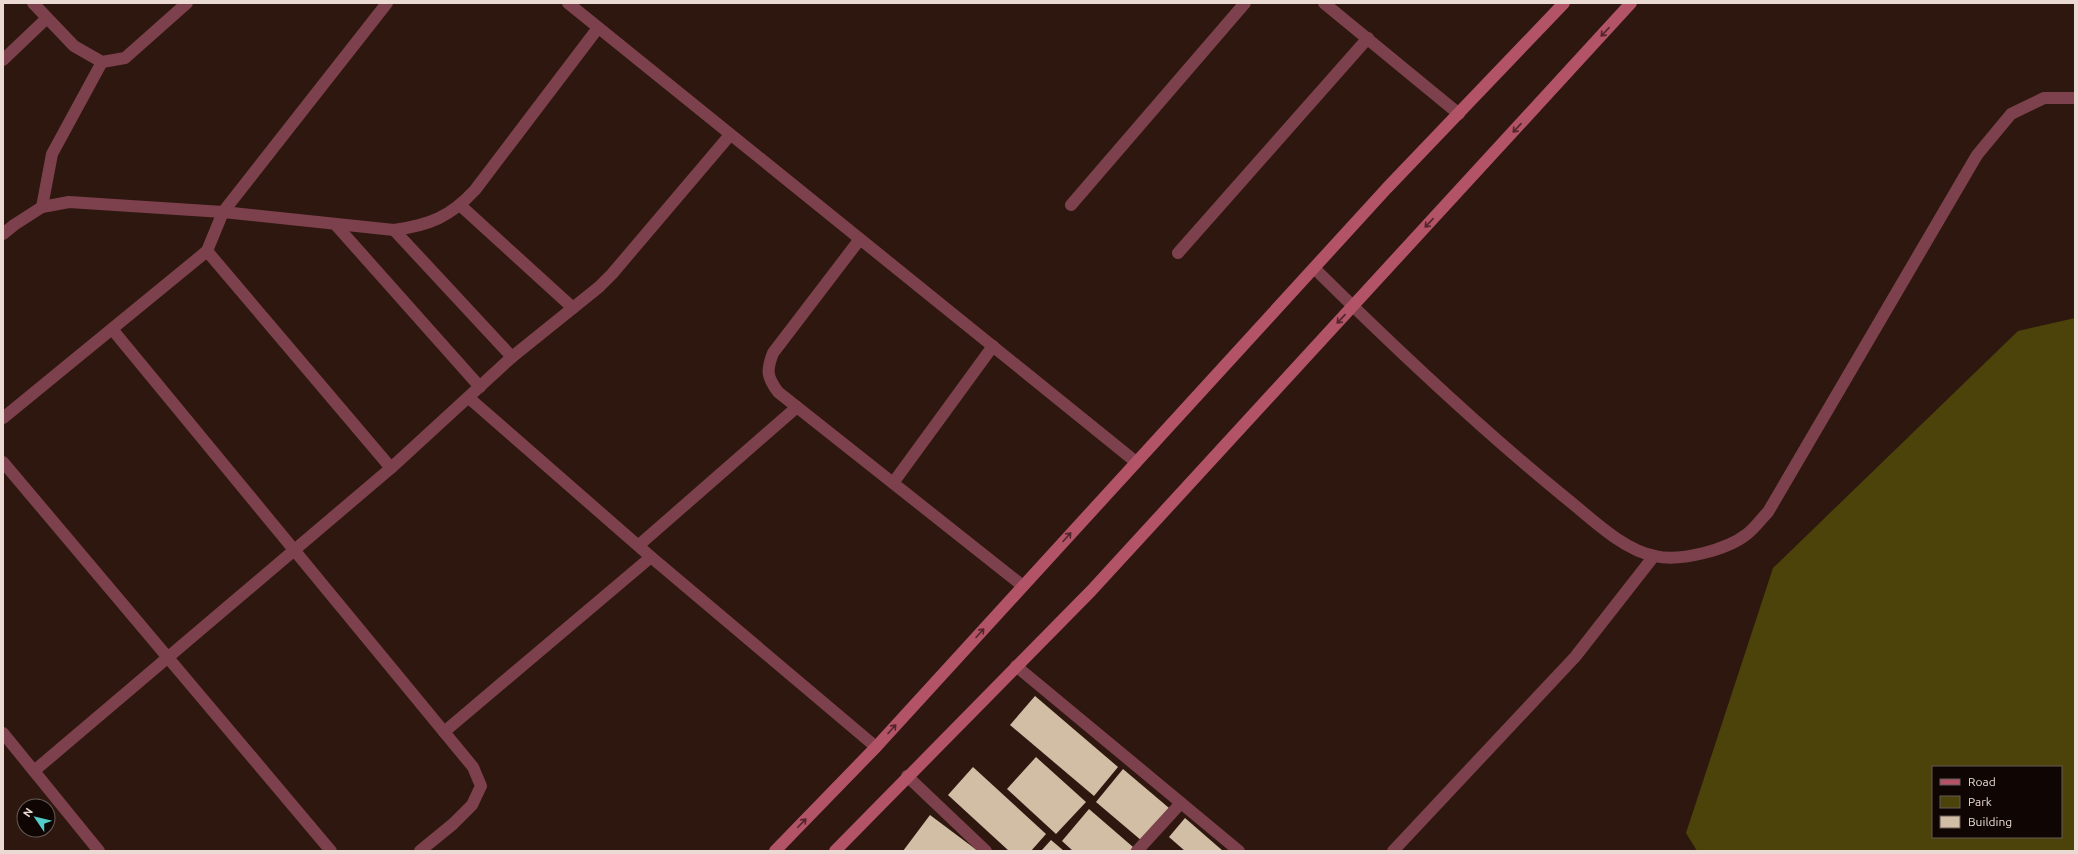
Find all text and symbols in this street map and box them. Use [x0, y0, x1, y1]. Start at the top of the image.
one-way arrow [1600, 27, 1610, 37]
one-way arrow [1513, 122, 1522, 132]
one-way arrow [1425, 218, 1434, 228]
one-way arrow [1337, 314, 1346, 324]
one-way arrow [1063, 532, 1072, 542]
one-way arrow [975, 628, 984, 638]
one-way arrow [887, 724, 897, 734]
legend [1932, 766, 2062, 838]
text: Road [1968, 775, 1996, 788]
text: Park [1968, 795, 1992, 808]
north arrow [16, 798, 56, 838]
text: N [21, 805, 35, 819]
text: Building [1968, 815, 2012, 828]
one-way arrow [797, 818, 807, 828]

